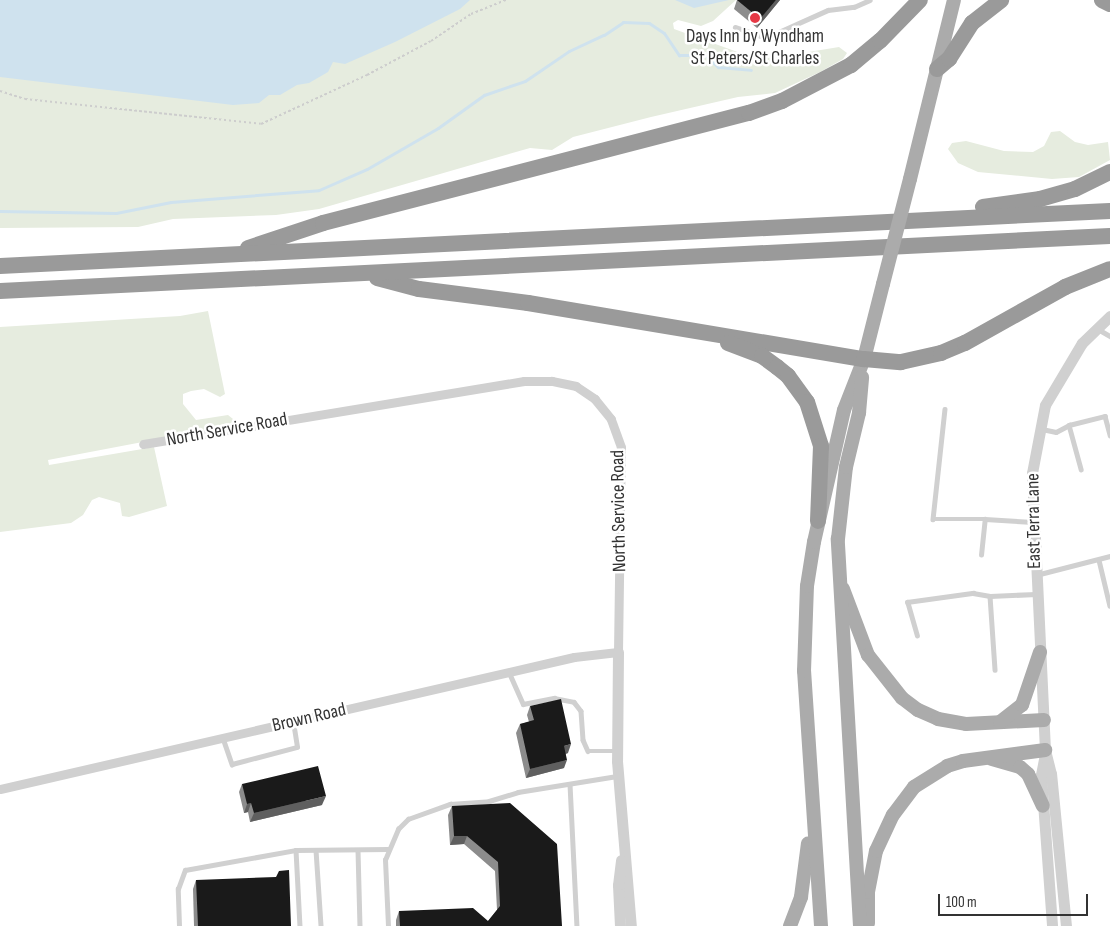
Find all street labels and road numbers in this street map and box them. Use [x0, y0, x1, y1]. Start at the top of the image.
street label: North Service Road [165, 408, 289, 452]
street label: North Service Road [607, 450, 631, 572]
street label: East Terra Lane [1022, 473, 1046, 569]
street label: Brown Road [270, 698, 348, 738]

